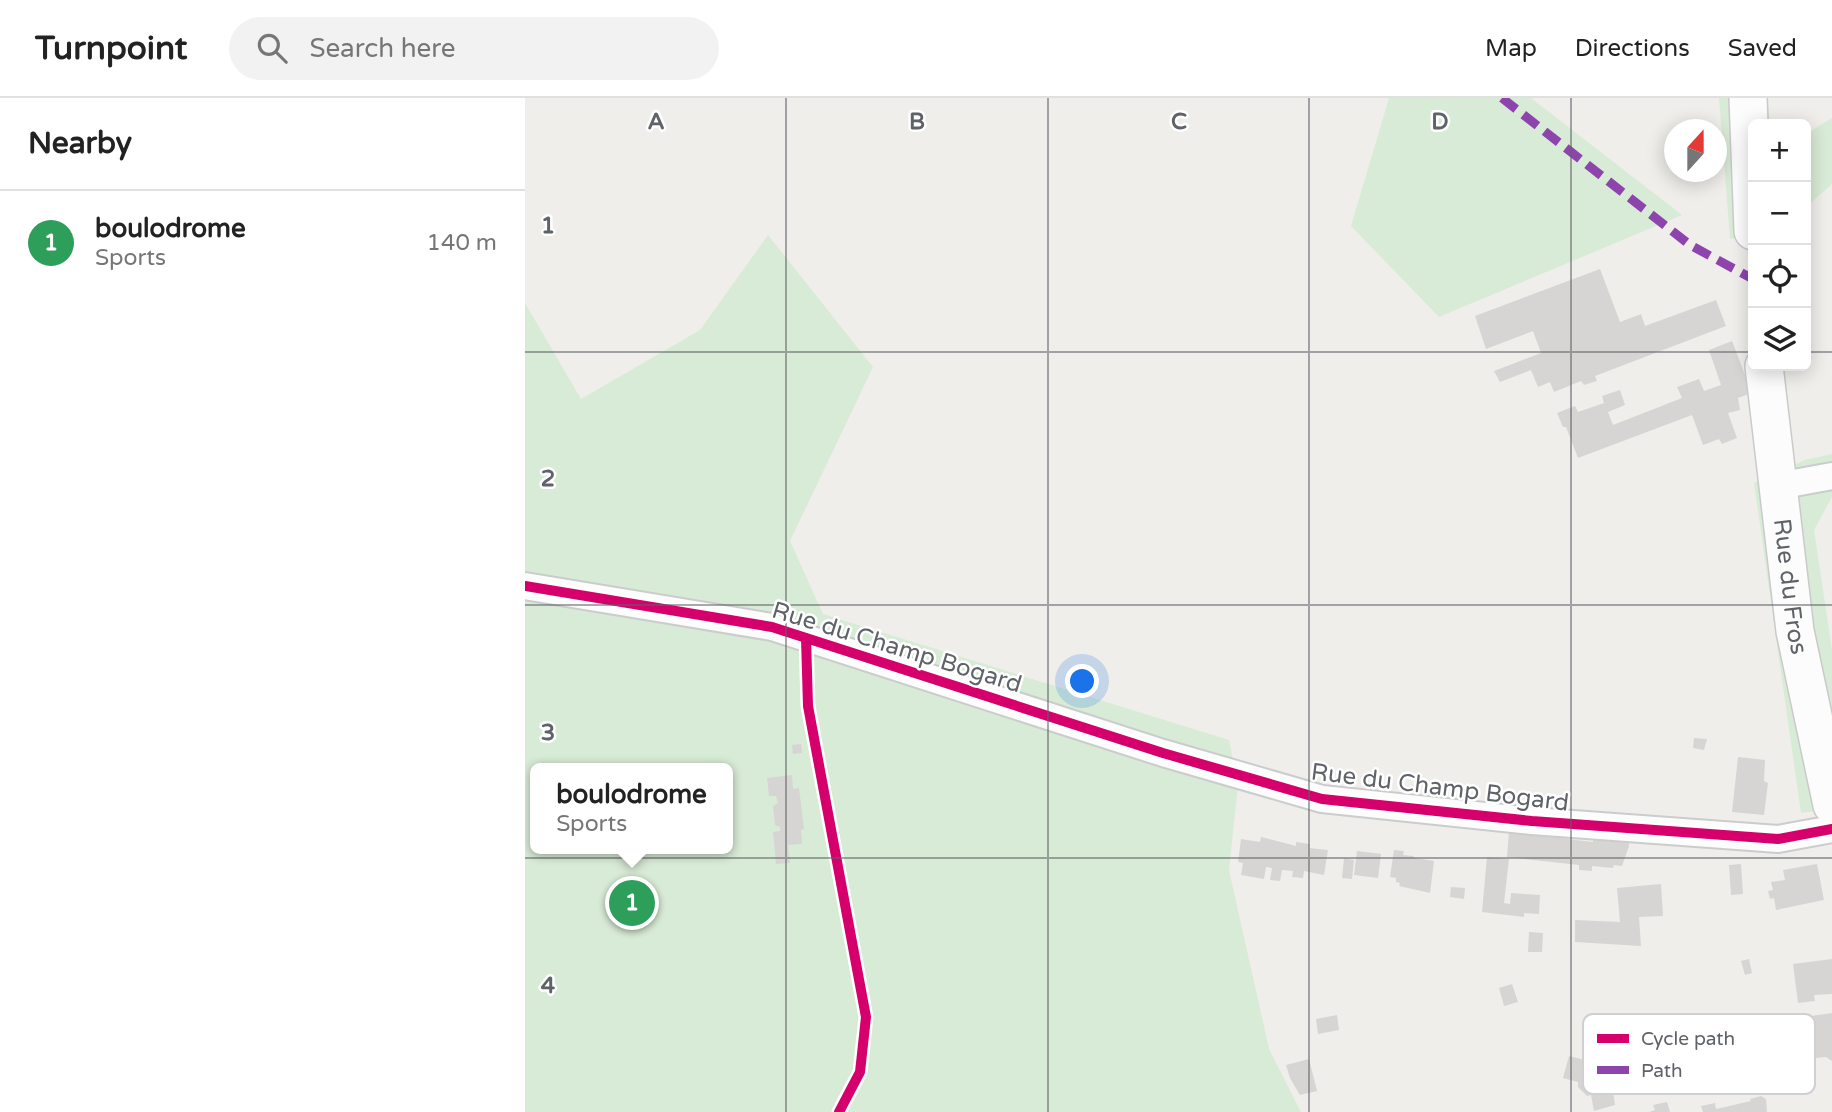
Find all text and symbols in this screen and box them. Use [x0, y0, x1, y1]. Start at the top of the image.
search box [229, 17, 719, 80]
text: Turnpoint [35, 29, 187, 68]
icon: search [253, 29, 291, 67]
text: Search here [309, 33, 456, 64]
text: Map [1485, 34, 1537, 63]
text: Directions [1575, 34, 1690, 63]
text: Saved [1728, 34, 1797, 63]
text: A [647, 108, 665, 136]
text: B [909, 108, 925, 136]
text: C [1171, 108, 1187, 136]
text: D [1431, 108, 1449, 136]
north arrow [1664, 119, 1727, 182]
map controls [1748, 119, 1811, 371]
button: + [1748, 119, 1811, 182]
text: Nearby [28, 125, 132, 162]
button: − [1748, 182, 1811, 245]
text: 1 [541, 212, 555, 240]
text: boulodrome [95, 213, 246, 244]
text: 1 [44, 229, 58, 257]
text: 140 m [427, 229, 497, 257]
text: Sports [95, 244, 166, 272]
button: locate [1748, 245, 1811, 308]
button: layers [1748, 308, 1811, 371]
text: 2 [541, 465, 555, 493]
street label: Rue du Fros [1767, 517, 1814, 657]
street label: Rue du Champ Bogard [769, 596, 1025, 699]
your location [1065, 664, 1099, 698]
text: 3 [541, 719, 555, 747]
street label: Rue du Champ Bogard [1309, 757, 1570, 818]
popup [530, 763, 733, 854]
text: boulodrome [556, 779, 707, 810]
text: Sports [556, 810, 627, 838]
pin: 1 [609, 877, 655, 929]
text: 4 [541, 972, 556, 1000]
legend [1583, 1014, 1815, 1094]
text: Cycle path [1641, 1028, 1735, 1050]
text: Path [1641, 1060, 1683, 1082]

